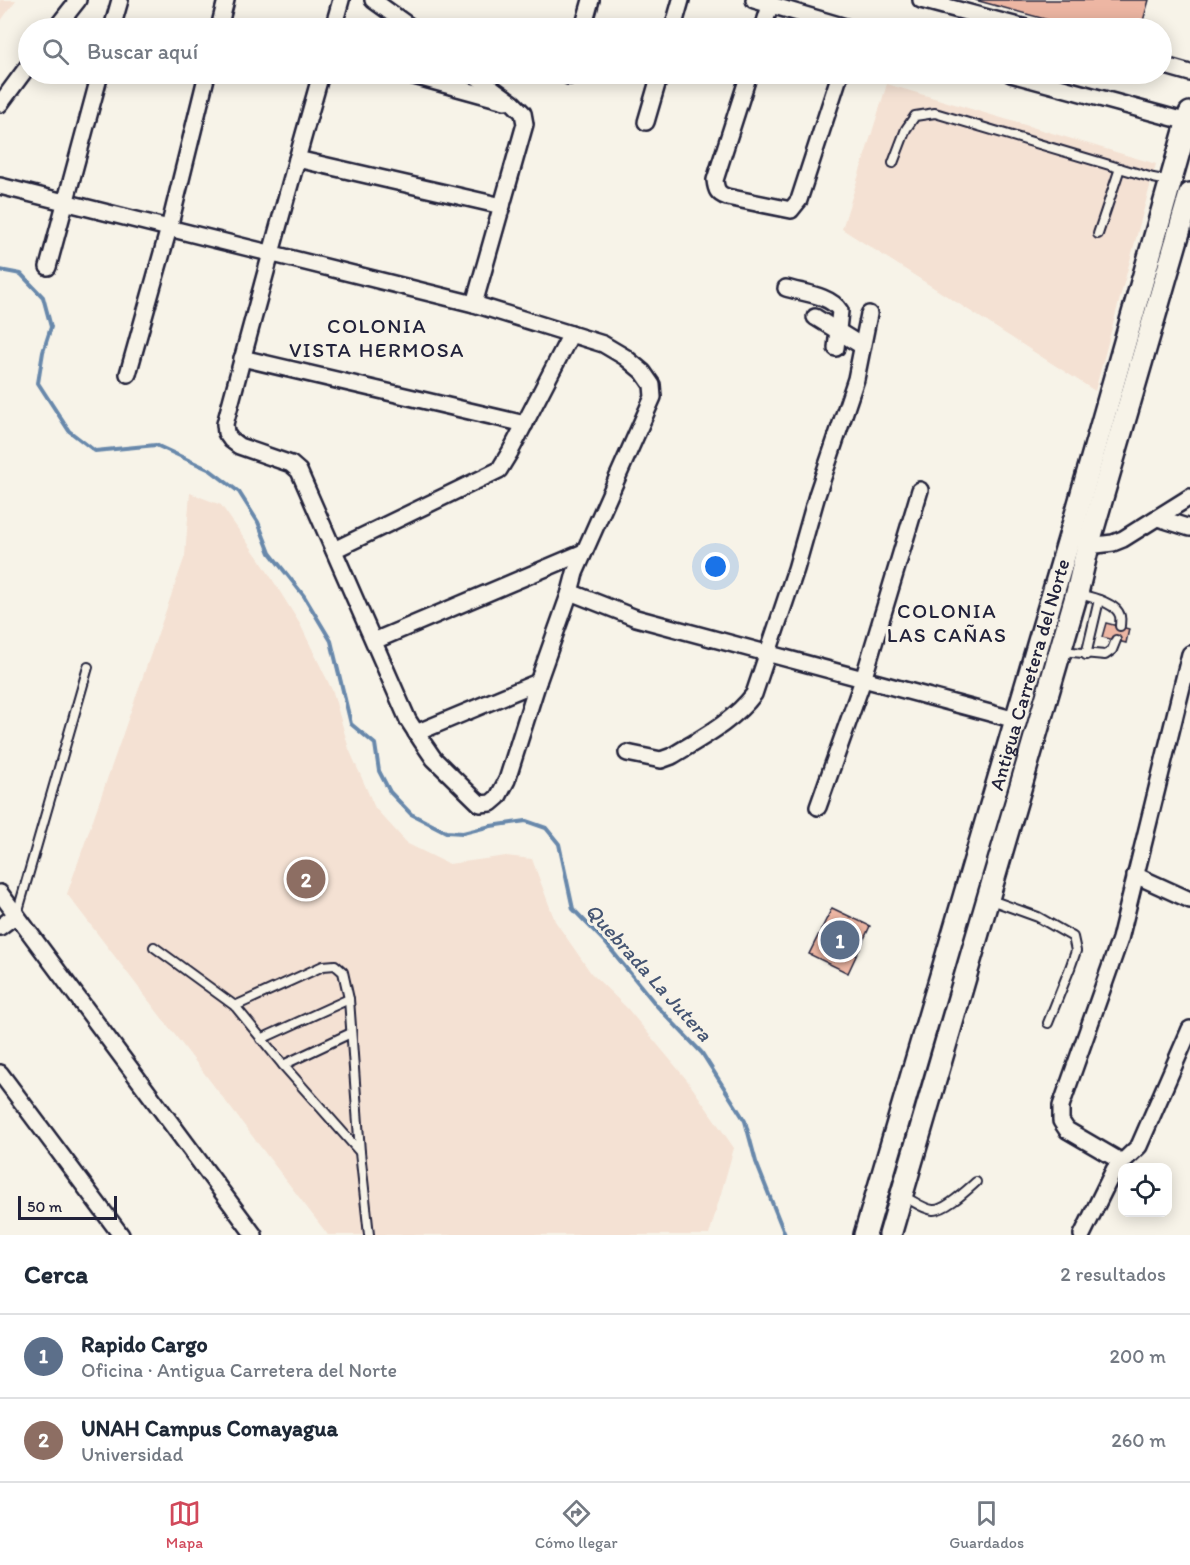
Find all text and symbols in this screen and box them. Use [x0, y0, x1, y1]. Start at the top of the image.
search box [18, 18, 1172, 84]
icon: search [39, 35, 72, 68]
text: Buscar aquí [87, 38, 198, 65]
district label: COLONIA VISTA HERMOSA [289, 313, 465, 362]
your location [701, 552, 730, 581]
street label: Antigua Carretera del Norte [984, 556, 1075, 793]
district label: COLONIA LAS CAÑAS [887, 598, 1007, 647]
pin: 2 [286, 856, 326, 902]
water label: Quebrada La Jutera [581, 898, 718, 1047]
pin: 1 [820, 918, 860, 962]
map controls [1118, 1163, 1172, 1217]
button: locate [1118, 1163, 1172, 1217]
scale bar [18, 1193, 117, 1220]
text: 50 m [27, 1197, 62, 1216]
text: Cerca [24, 1258, 88, 1290]
text: 2 resultados [1060, 1262, 1166, 1286]
text: Rapido Cargo [81, 1331, 208, 1358]
text: 1 [39, 1344, 48, 1368]
text: 200 m [1110, 1344, 1166, 1368]
text: Oficina · Antigua Carretera del Norte [81, 1358, 397, 1382]
text: UNAH Campus Comayagua [81, 1415, 338, 1442]
text: 2 [38, 1428, 49, 1452]
text: 260 m [1111, 1428, 1166, 1452]
text: Universidad [81, 1442, 183, 1466]
tab: Mapa [166, 1497, 203, 1552]
tab: Cómo llegar [535, 1497, 618, 1552]
tab: Guardados [949, 1497, 1024, 1552]

